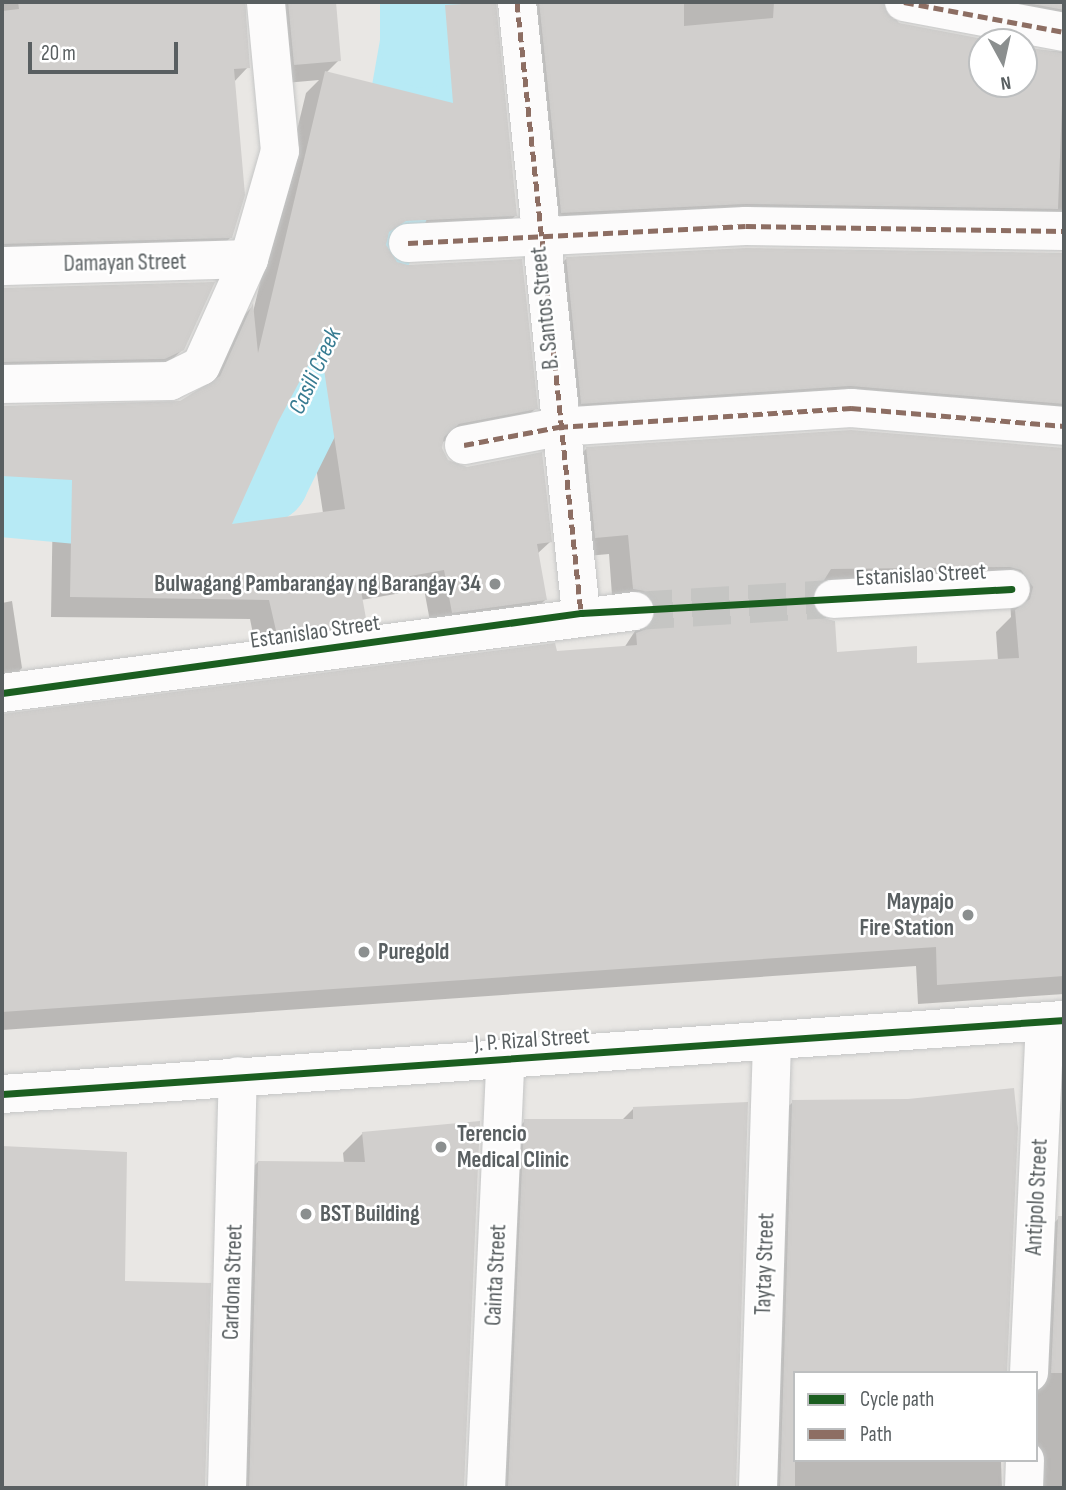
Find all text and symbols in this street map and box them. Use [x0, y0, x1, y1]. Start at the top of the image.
scale bar [32, 28, 182, 72]
north arrow [968, 28, 1038, 98]
text: 20 m [41, 41, 76, 66]
text: N [999, 70, 1012, 94]
street label: B. Santos Street [525, 245, 565, 371]
street label: Damayan Street [63, 248, 187, 278]
water label: Casili Creek [282, 323, 348, 419]
street label: Estanislao Street [855, 558, 987, 592]
place label: Bulwagang Pambarangay ng Barangay 34 [154, 570, 481, 598]
marker: Bulwagang Pambarangay ng Barangay 34 [487, 576, 503, 592]
street label: Estanislao Street [248, 609, 382, 655]
place label: Maypajo Fire Station [860, 888, 954, 942]
marker: Maypajo Fire Station [960, 907, 976, 923]
place label: Puregold [378, 938, 449, 966]
marker: Puregold [356, 944, 372, 960]
street label: J. P. Rizal Street [473, 1022, 591, 1058]
place label: Terencio Medical Clinic [457, 1120, 569, 1174]
marker: Terencio Medical Clinic [431, 1137, 451, 1157]
street label: Antipolo Street [1020, 1138, 1054, 1256]
place label: BST Building [320, 1200, 420, 1228]
marker: BST Building [298, 1206, 314, 1222]
street label: Taytay Street [749, 1212, 781, 1316]
street label: Cainta Street [480, 1223, 512, 1327]
street label: Cardona Street [217, 1224, 249, 1340]
legend [793, 1371, 1038, 1462]
text: Cycle path [860, 1387, 934, 1412]
text: Path [860, 1422, 892, 1447]

